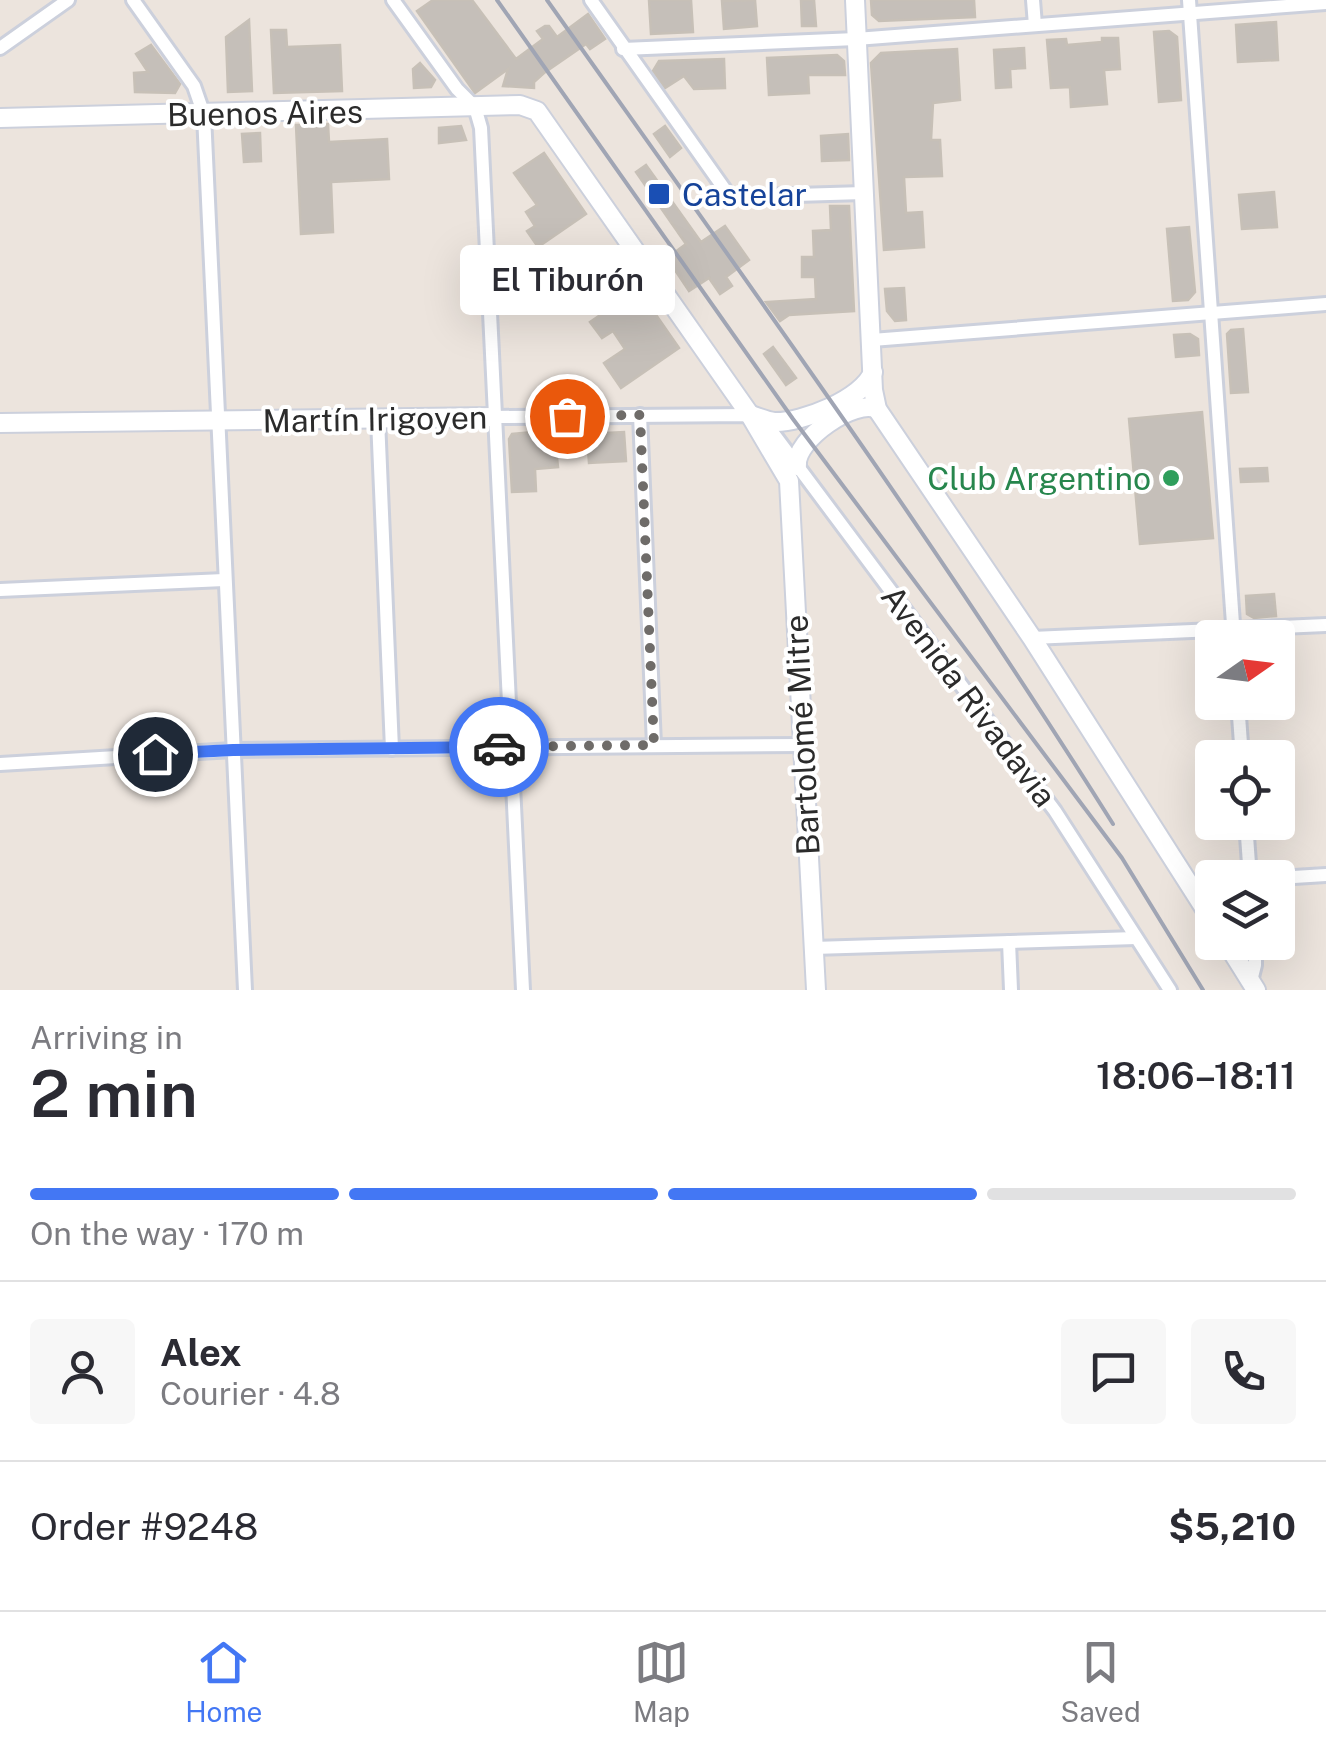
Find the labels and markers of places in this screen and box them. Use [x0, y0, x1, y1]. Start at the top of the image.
place label: Castelar [682, 176, 807, 213]
marker: Castelar [646, 181, 672, 207]
callout: El Tiburón [460, 246, 674, 316]
pin [525, 374, 610, 459]
place label: Club Argentino [927, 460, 1151, 497]
marker: Club Argentino [1160, 467, 1182, 489]
pin [113, 712, 198, 797]

